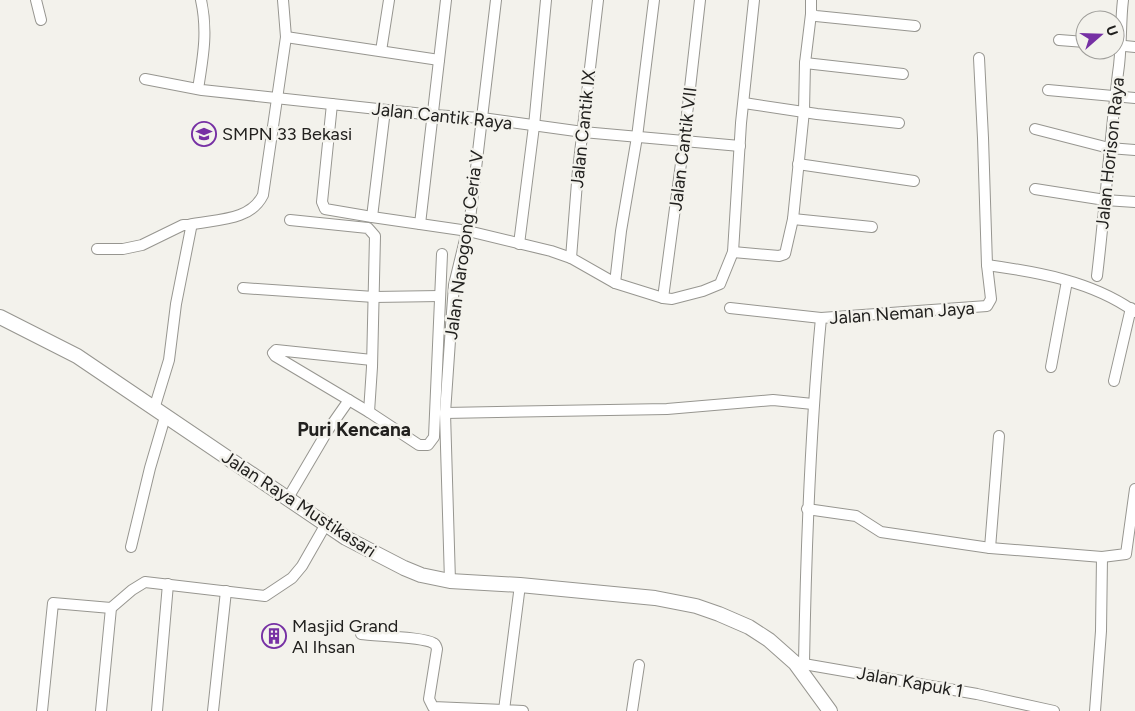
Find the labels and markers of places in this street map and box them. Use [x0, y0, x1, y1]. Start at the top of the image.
school or university icon: SMPN 33 Bekasi [191, 121, 217, 147]
place label: SMPN 33 Bekasi [222, 123, 352, 145]
place label: Masjid Grand Al Ihsan [292, 615, 398, 658]
building icon: Masjid Grand Al Ihsan [261, 623, 287, 649]

